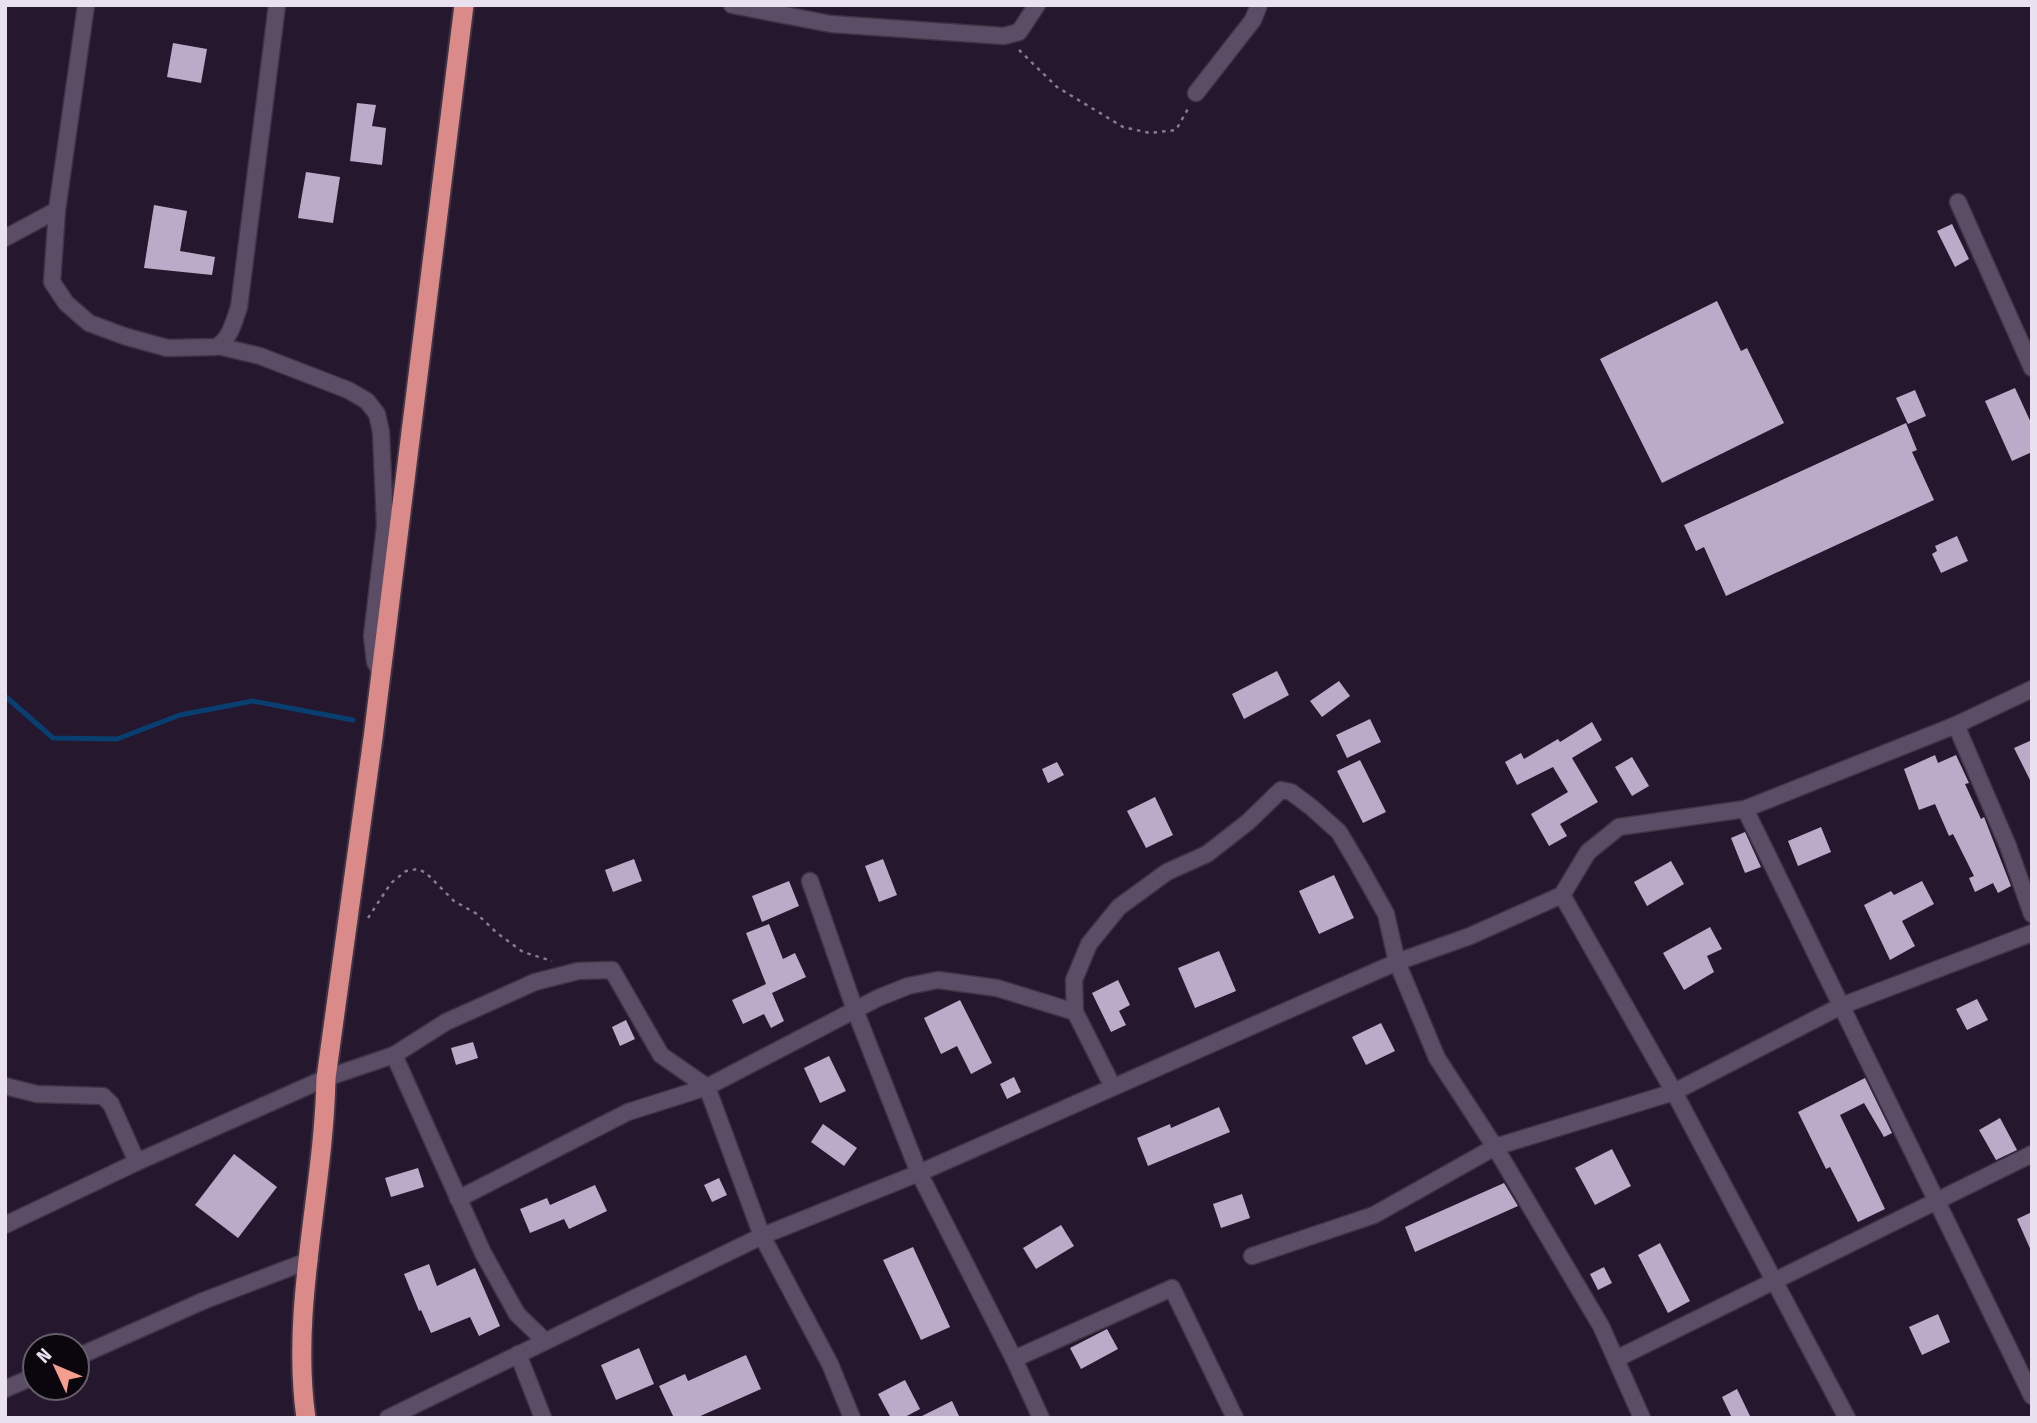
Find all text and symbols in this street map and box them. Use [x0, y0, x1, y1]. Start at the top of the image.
north arrow [21, 1332, 91, 1402]
text: N [32, 1343, 56, 1368]

